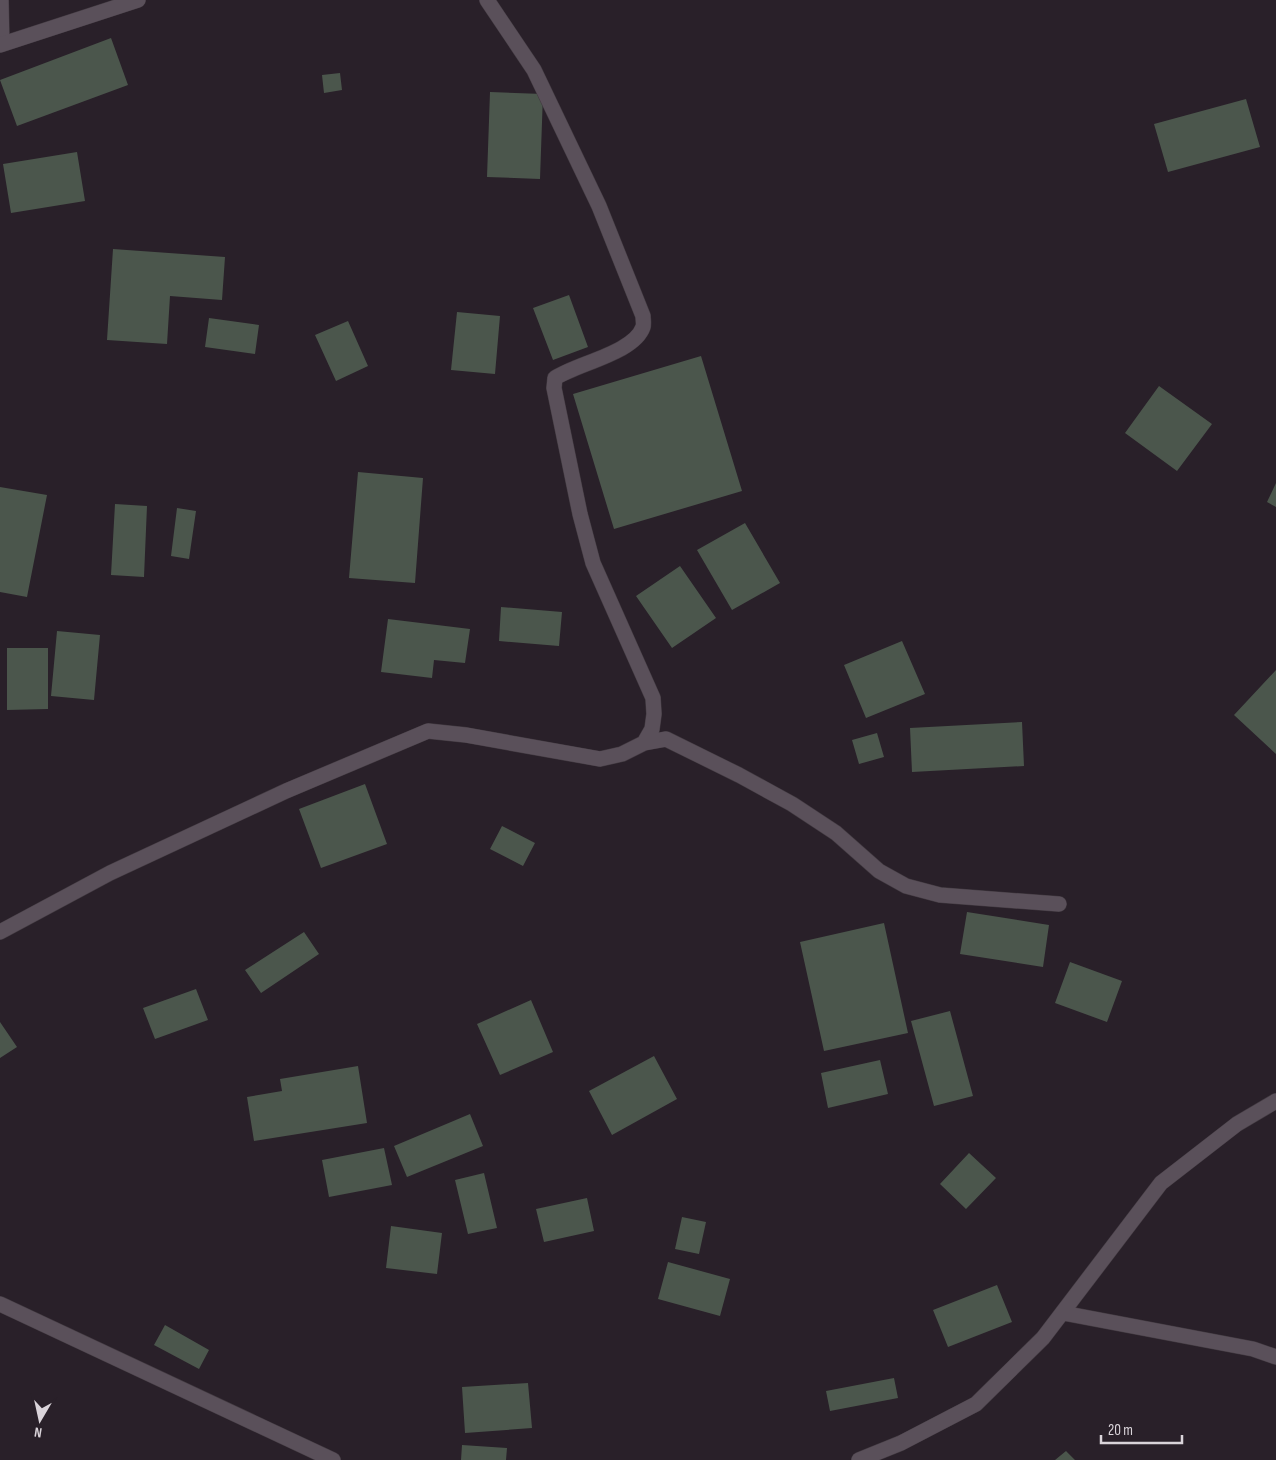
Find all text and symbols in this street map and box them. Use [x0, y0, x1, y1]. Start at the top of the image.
north arrow [15, 1395, 65, 1445]
scale bar [1101, 1412, 1182, 1444]
text: 20 m [1108, 1421, 1133, 1440]
text: N [33, 1423, 43, 1441]

